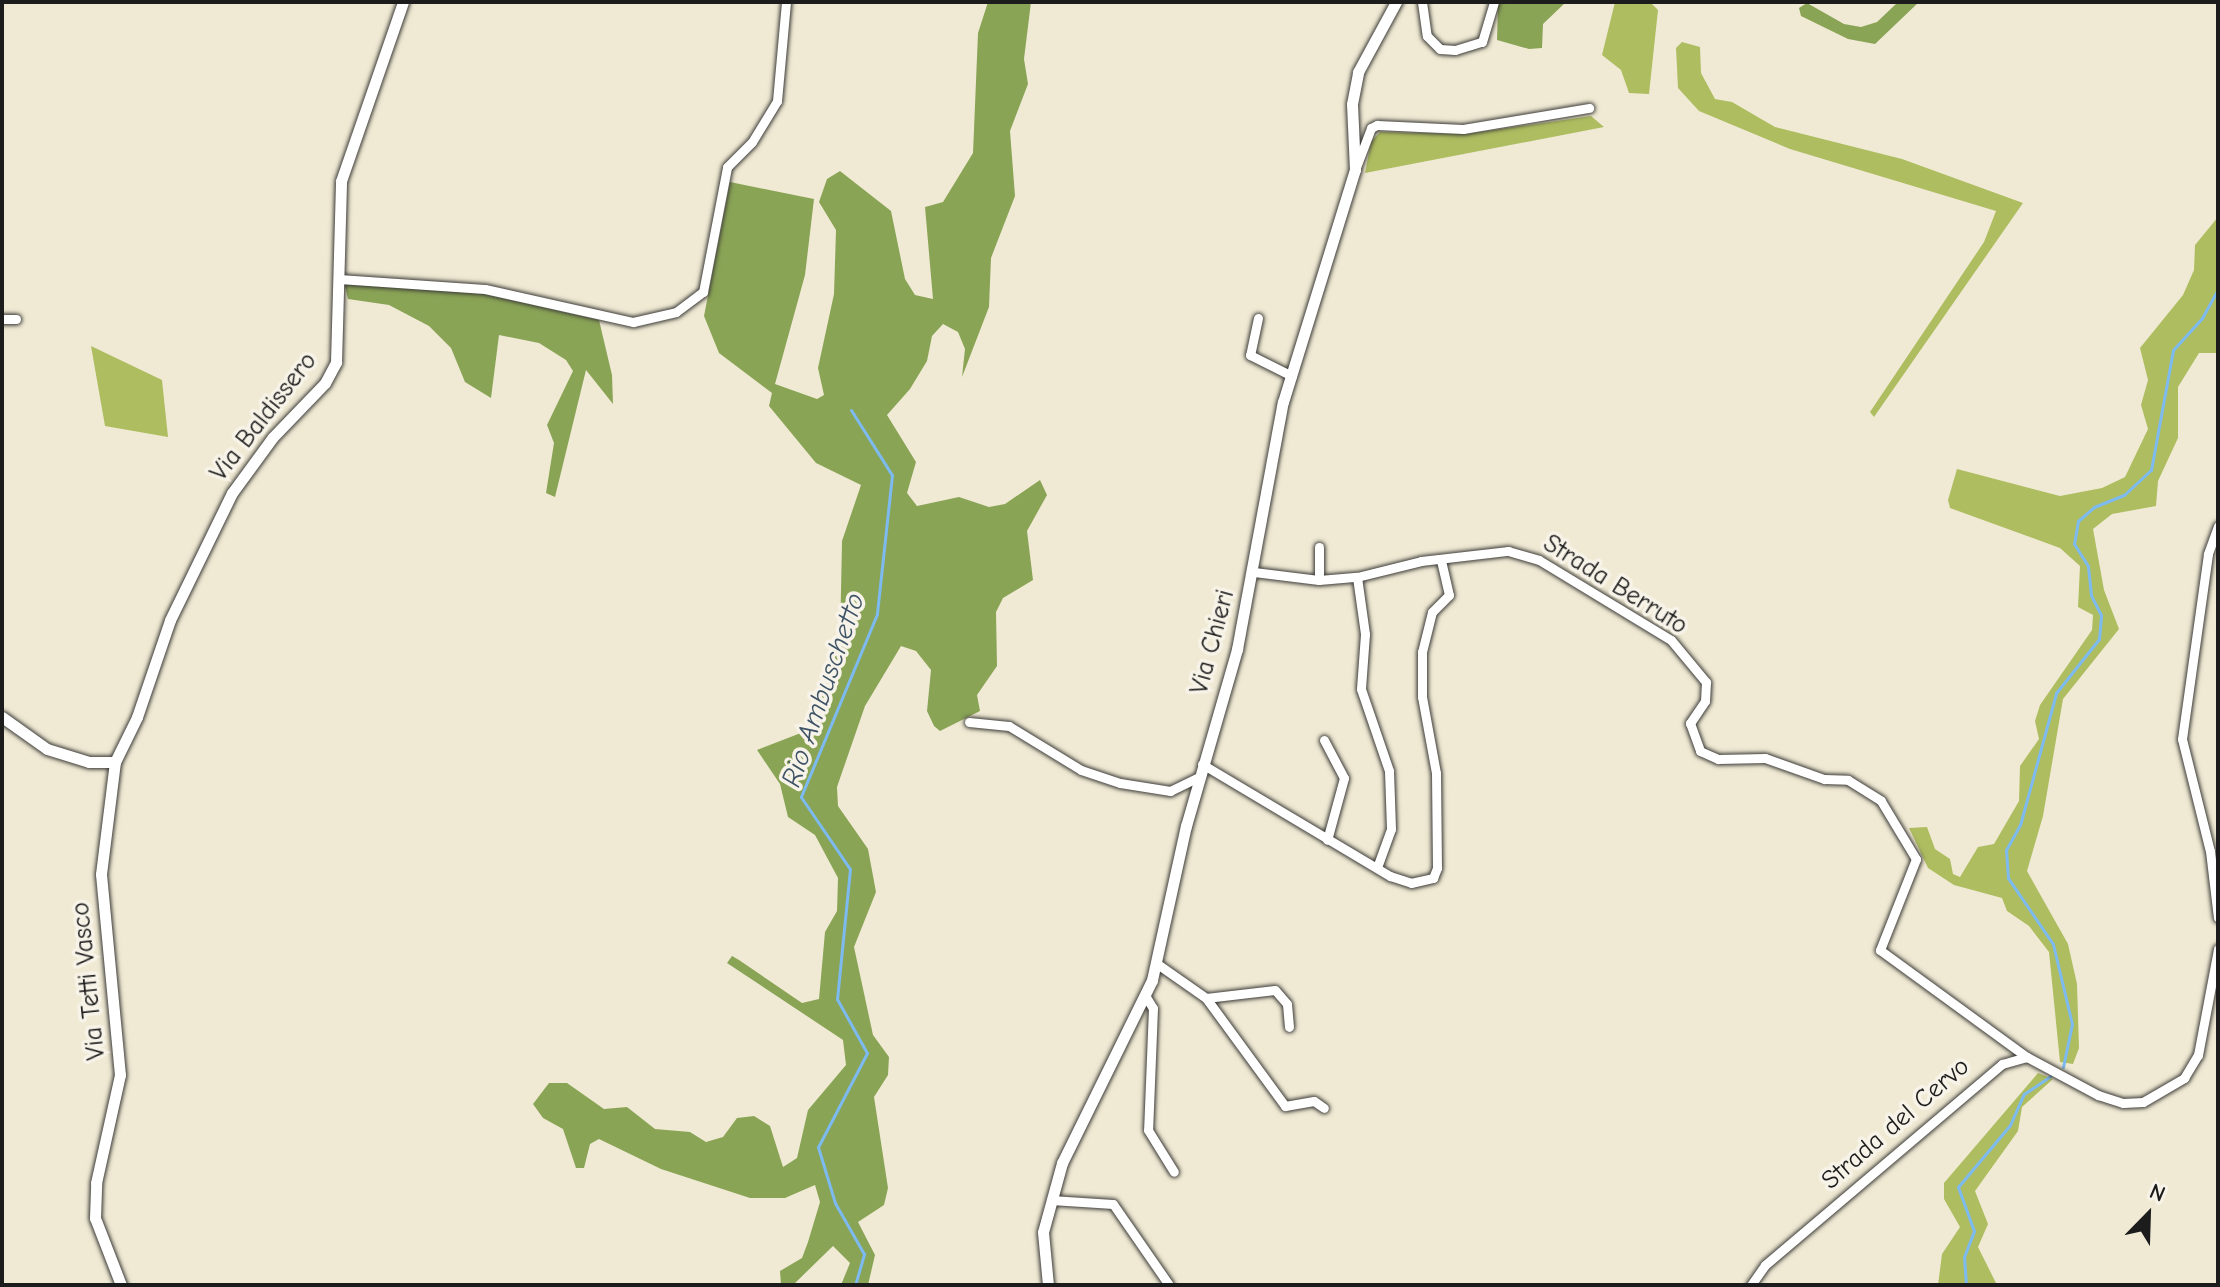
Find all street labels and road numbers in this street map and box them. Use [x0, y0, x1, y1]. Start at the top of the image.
street label: Via Baldissero [204, 346, 324, 488]
street label: Strada Berruto [1537, 528, 1693, 642]
street label: Via Chieri [1184, 586, 1242, 698]
street label: Via Tetti Vasco [65, 900, 113, 1062]
street label: Strada del Cervo [1816, 1051, 1976, 1197]

